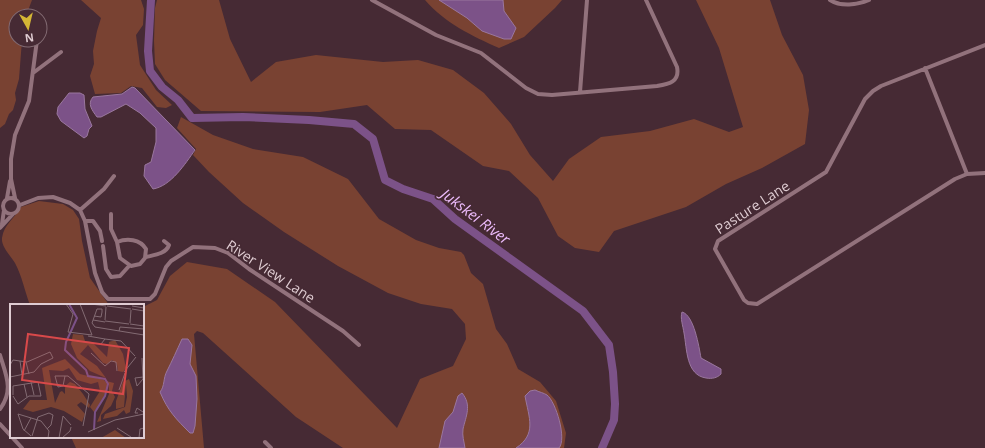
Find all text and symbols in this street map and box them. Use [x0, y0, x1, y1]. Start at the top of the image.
north arrow [8, 8, 48, 48]
text: N [24, 30, 35, 46]
street label: Pasture Lane [711, 176, 793, 238]
water label: Jukskei River [435, 182, 515, 249]
street label: River View Lane [223, 235, 319, 307]
inset map [10, 304, 144, 438]

